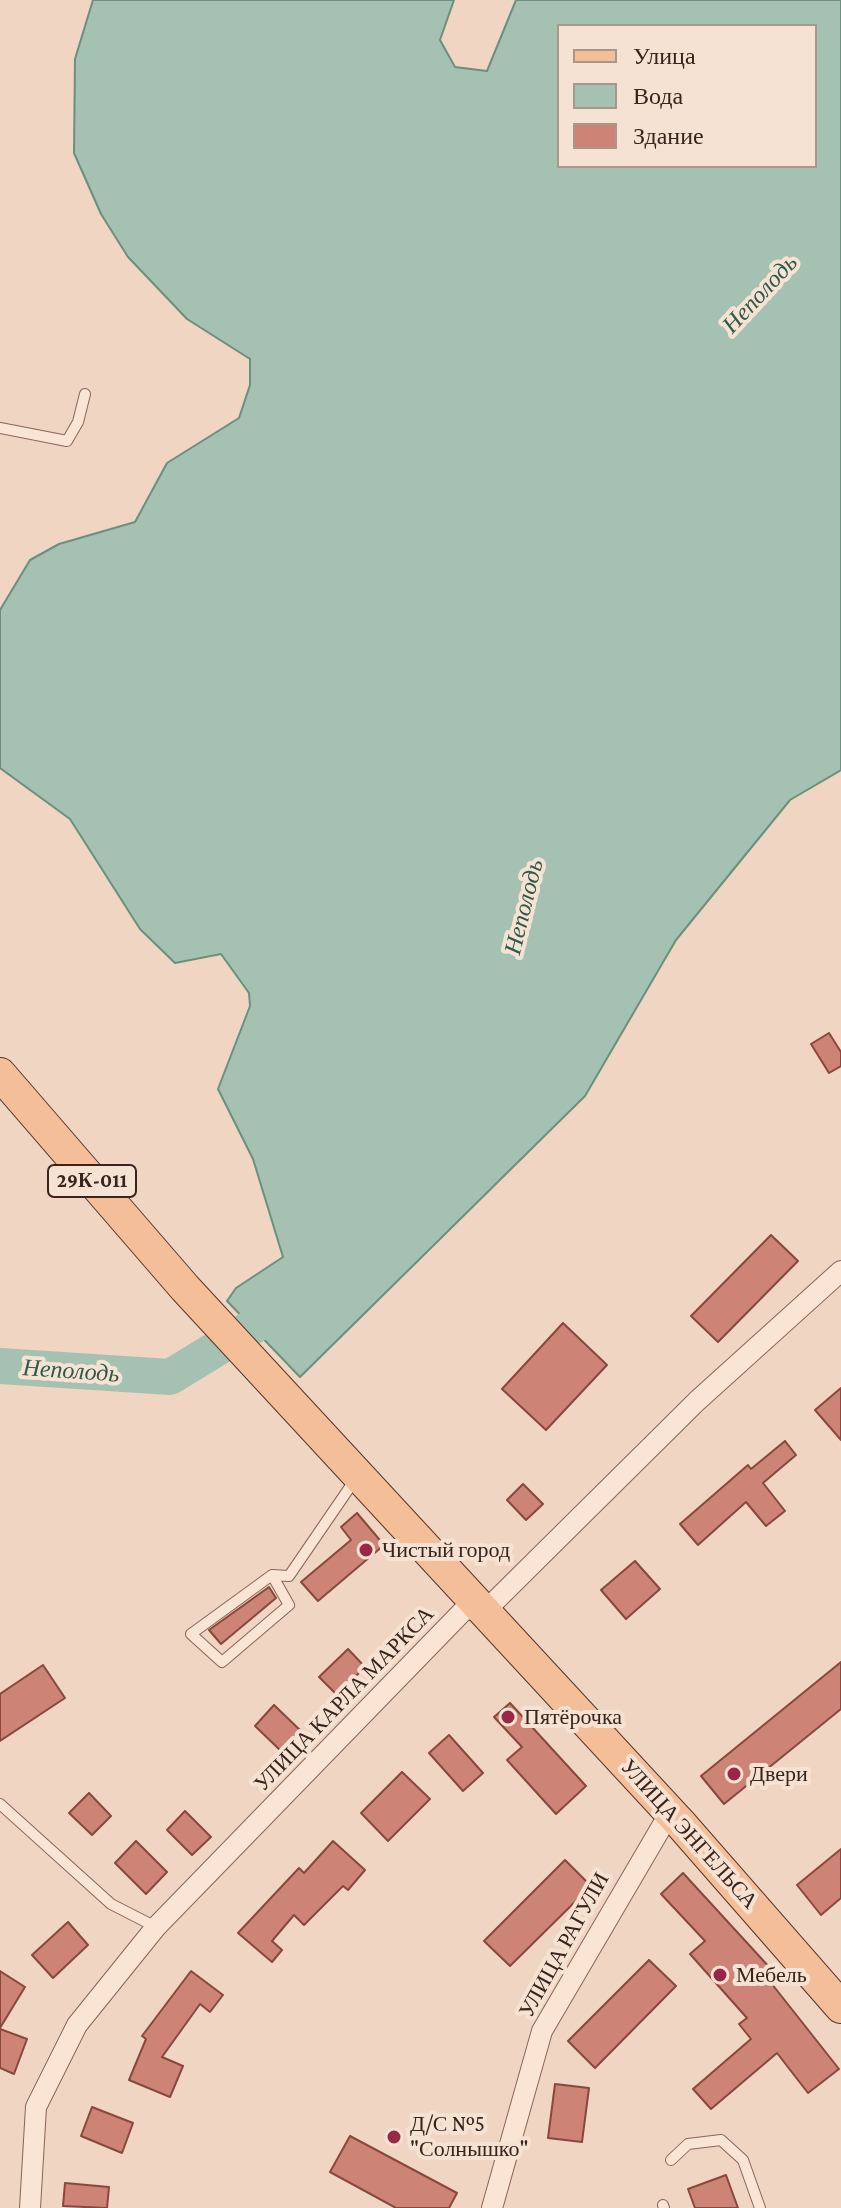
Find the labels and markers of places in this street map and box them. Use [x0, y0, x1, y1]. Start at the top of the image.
place label: Чистый город [382, 1537, 510, 1563]
marker: Чистый город [357, 1541, 375, 1559]
place label: Пятёрочка [524, 1704, 622, 1730]
marker: Пятёрочка [499, 1708, 517, 1726]
place label: Двери [750, 1761, 808, 1787]
marker: Двери [725, 1765, 743, 1783]
place label: Мебель [736, 1962, 807, 1988]
marker: Мебель [711, 1966, 729, 1984]
place label: Д/С №5 "Солнышко" [410, 2111, 528, 2162]
marker: Д/С №5 "Солнышко" [385, 2128, 403, 2146]

